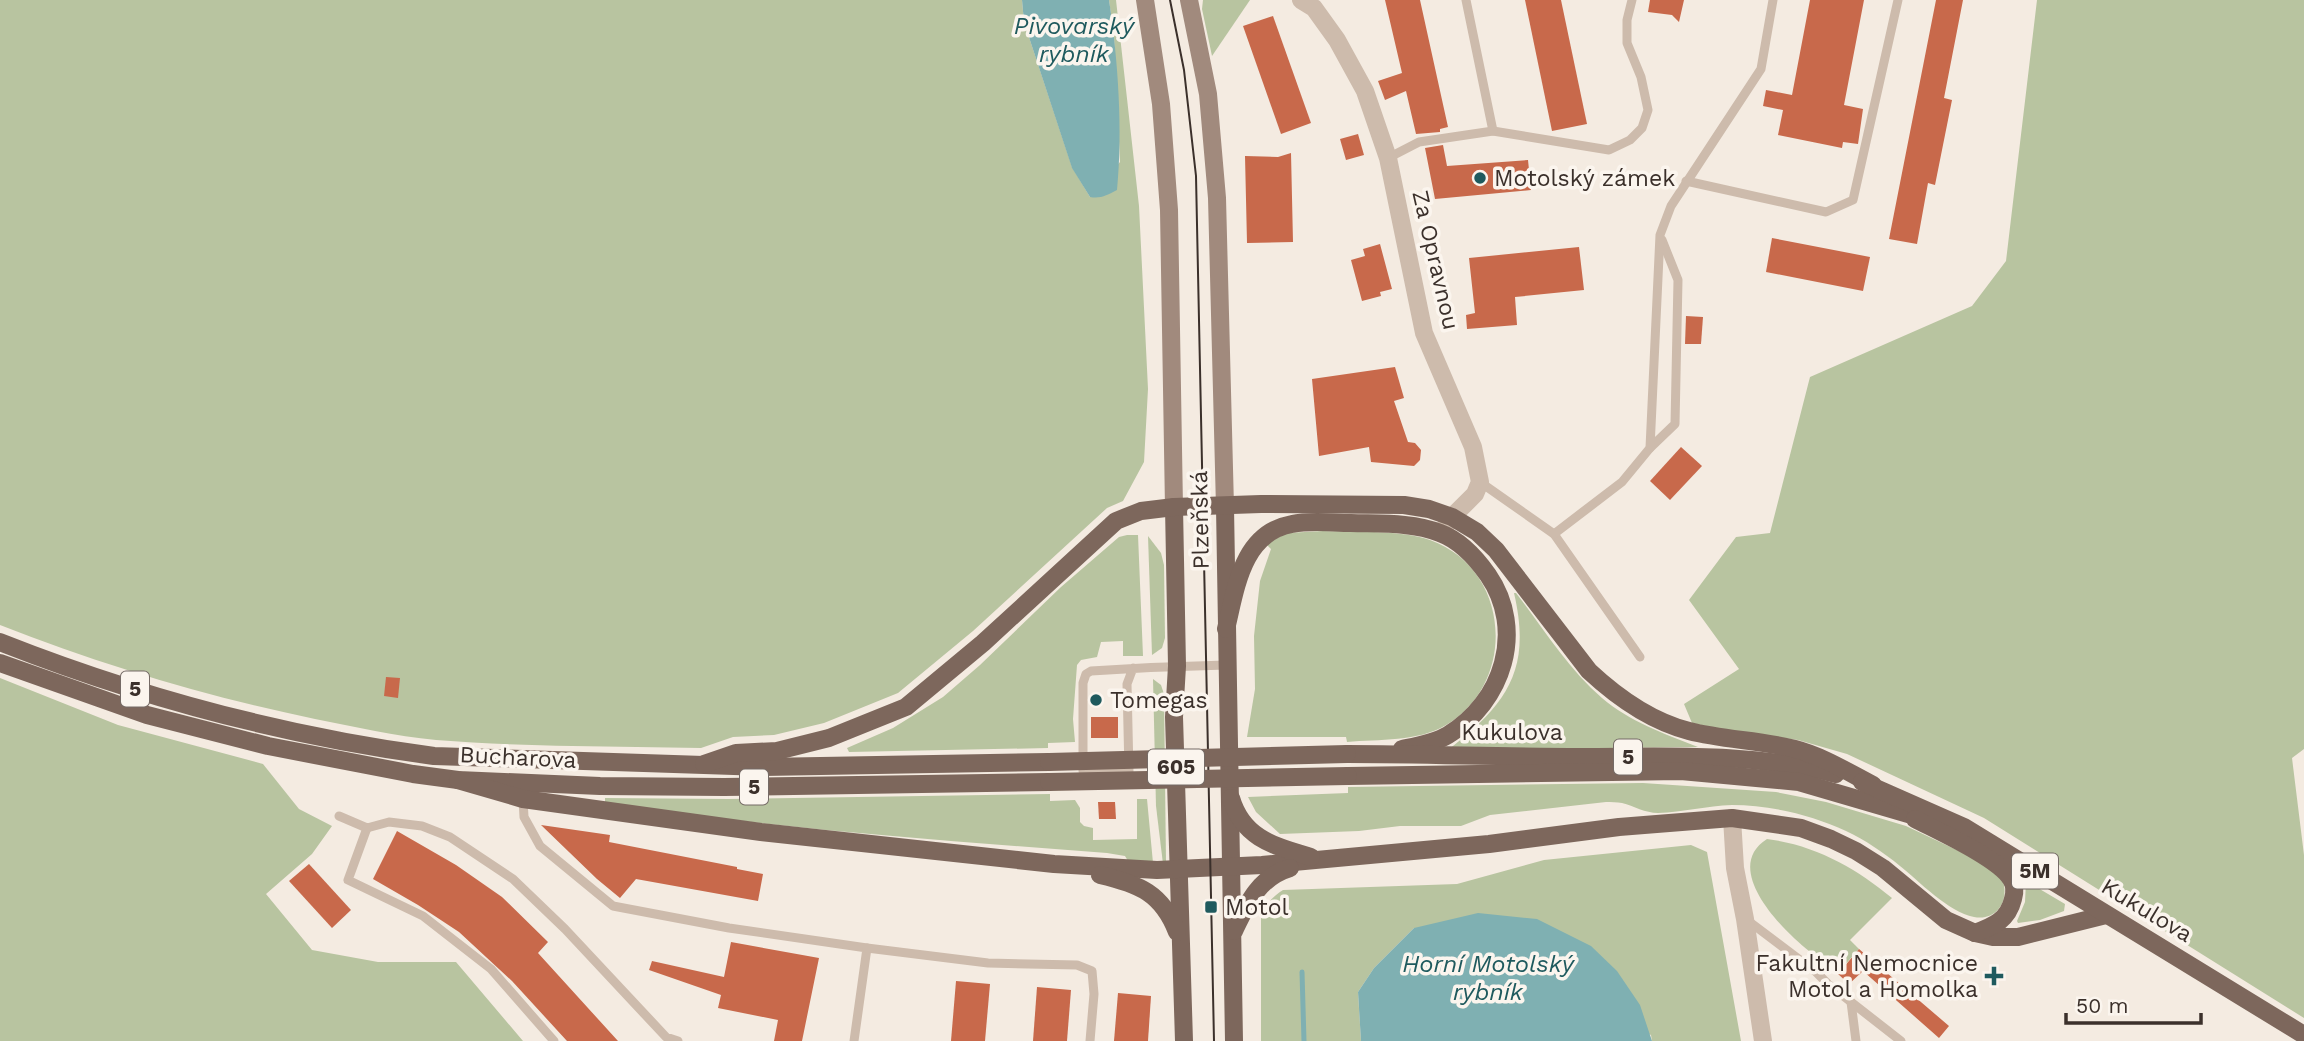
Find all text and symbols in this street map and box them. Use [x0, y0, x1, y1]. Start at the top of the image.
water label: Pivovarský rybník [1014, 12, 1136, 68]
place label: Motolský zámek [1494, 165, 1675, 192]
marker: Motolský zámek [1472, 170, 1488, 186]
street label: Za Opravnou [1406, 188, 1465, 332]
street label: Plzeňská [1186, 470, 1215, 570]
road number: 5 [121, 672, 149, 706]
place label: Tomegas [1110, 687, 1208, 714]
marker: Tomegas [1088, 692, 1104, 708]
street label: Kukulova [1461, 719, 1563, 746]
road number: 5 [1614, 740, 1642, 774]
street label: Bucharova [459, 741, 577, 774]
road number: 605 [1148, 750, 1204, 784]
road number: 5 [740, 770, 768, 804]
road number: 5M [2012, 854, 2058, 888]
street label: Kukulova [2096, 873, 2197, 948]
place label: Motol [1225, 894, 1289, 921]
marker: Motol [1203, 899, 1219, 915]
water label: Horní Motolský rybník [1402, 950, 1576, 1006]
place label: Fakultní Nemocnice Motol a Homolka [1755, 950, 1978, 1003]
marker: Fakultní Nemocnice Motol a Homolka [1984, 966, 2004, 986]
scale bar [2066, 982, 2201, 1026]
text: 50 m [2076, 993, 2128, 1018]

